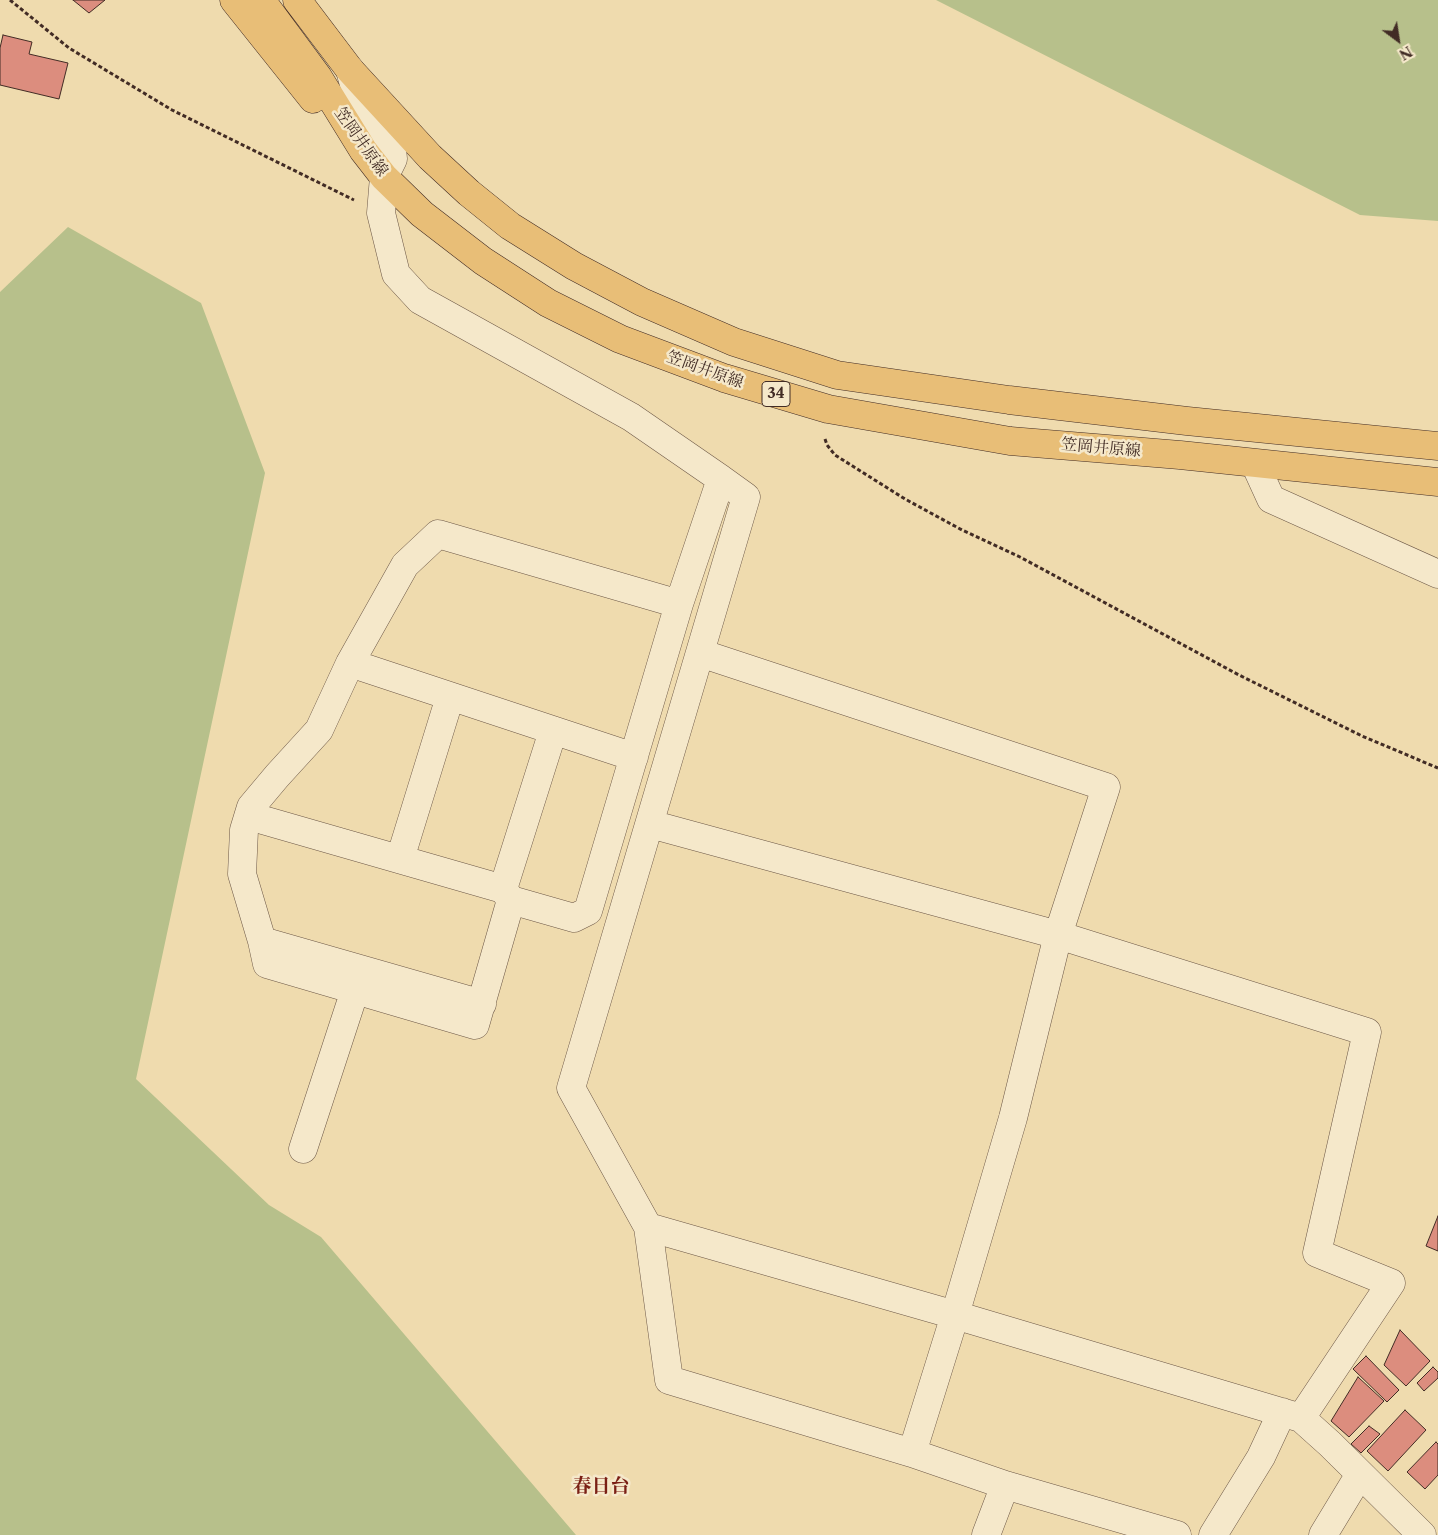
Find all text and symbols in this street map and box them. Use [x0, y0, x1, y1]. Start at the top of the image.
north arrow [1373, 15, 1423, 65]
text: N [1396, 42, 1416, 64]
street label: 笠岡井原線 [330, 104, 392, 180]
street label: 笠岡井原線 [664, 347, 746, 393]
road number: 34 [762, 382, 790, 406]
street label: 笠岡井原線 [1060, 435, 1142, 461]
district label: 春日台 [573, 1476, 629, 1498]

